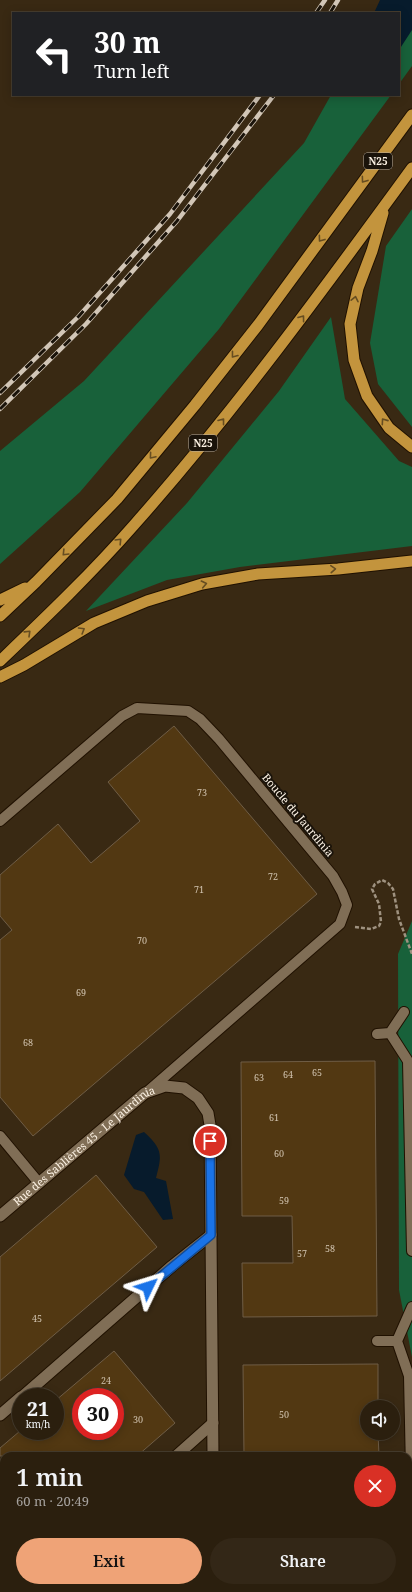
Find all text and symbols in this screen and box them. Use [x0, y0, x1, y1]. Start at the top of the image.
text: 30 m [94, 23, 161, 61]
icon: left [28, 28, 80, 80]
text: Turn left [94, 59, 169, 83]
road number: N25 [364, 153, 392, 169]
one-way arrow [362, 176, 369, 183]
one-way arrow [319, 234, 326, 241]
one-way arrow [351, 296, 359, 302]
one-way arrow [297, 315, 304, 322]
one-way arrow [232, 351, 239, 358]
one-way arrow [217, 418, 224, 425]
one-way arrow [381, 418, 389, 425]
road number: N25 [189, 435, 217, 451]
one-way arrow [149, 452, 156, 459]
one-way arrow [114, 538, 122, 546]
one-way arrow [62, 548, 70, 556]
one-way arrow [330, 565, 336, 574]
one-way arrow [200, 581, 207, 589]
one-way arrow [78, 627, 85, 635]
one-way arrow [23, 631, 31, 638]
street label: Boucle du Jaurdinia [259, 770, 338, 859]
house number: 73 [197, 786, 207, 799]
house number: 72 [268, 870, 278, 883]
house number: 71 [194, 883, 204, 896]
house number: 70 [137, 934, 147, 947]
house number: 69 [76, 986, 86, 999]
house number: 68 [23, 1036, 33, 1049]
house number: 65 [312, 1066, 322, 1079]
house number: 64 [283, 1068, 293, 1081]
house number: 63 [254, 1071, 264, 1084]
street label: Rue des Sablières 45 - Le Jaurdinia [10, 1082, 157, 1209]
house number: 61 [269, 1111, 279, 1124]
pin [193, 1124, 227, 1158]
icon: arrive [199, 1130, 221, 1152]
house number: 60 [274, 1147, 284, 1160]
house number: 59 [279, 1194, 289, 1207]
house number: 58 [325, 1242, 335, 1255]
house number: 57 [297, 1247, 307, 1260]
position arrow [127, 1266, 169, 1308]
house number: 45 [32, 1312, 42, 1325]
house number: 24 [101, 1374, 111, 1387]
speed limit sign: 30 [72, 1388, 124, 1440]
text: 21 [27, 1395, 49, 1422]
map controls [360, 1400, 400, 1440]
button: sound [360, 1400, 400, 1440]
house number: 50 [279, 1408, 289, 1421]
house number: 30 [133, 1413, 143, 1426]
text: km/h [26, 1417, 50, 1431]
text: 1 min [16, 1460, 83, 1493]
button: close [354, 1465, 396, 1507]
text: 60 m · 20:49 [16, 1492, 89, 1510]
button: Exit [16, 1538, 202, 1584]
button: Share [210, 1538, 396, 1584]

